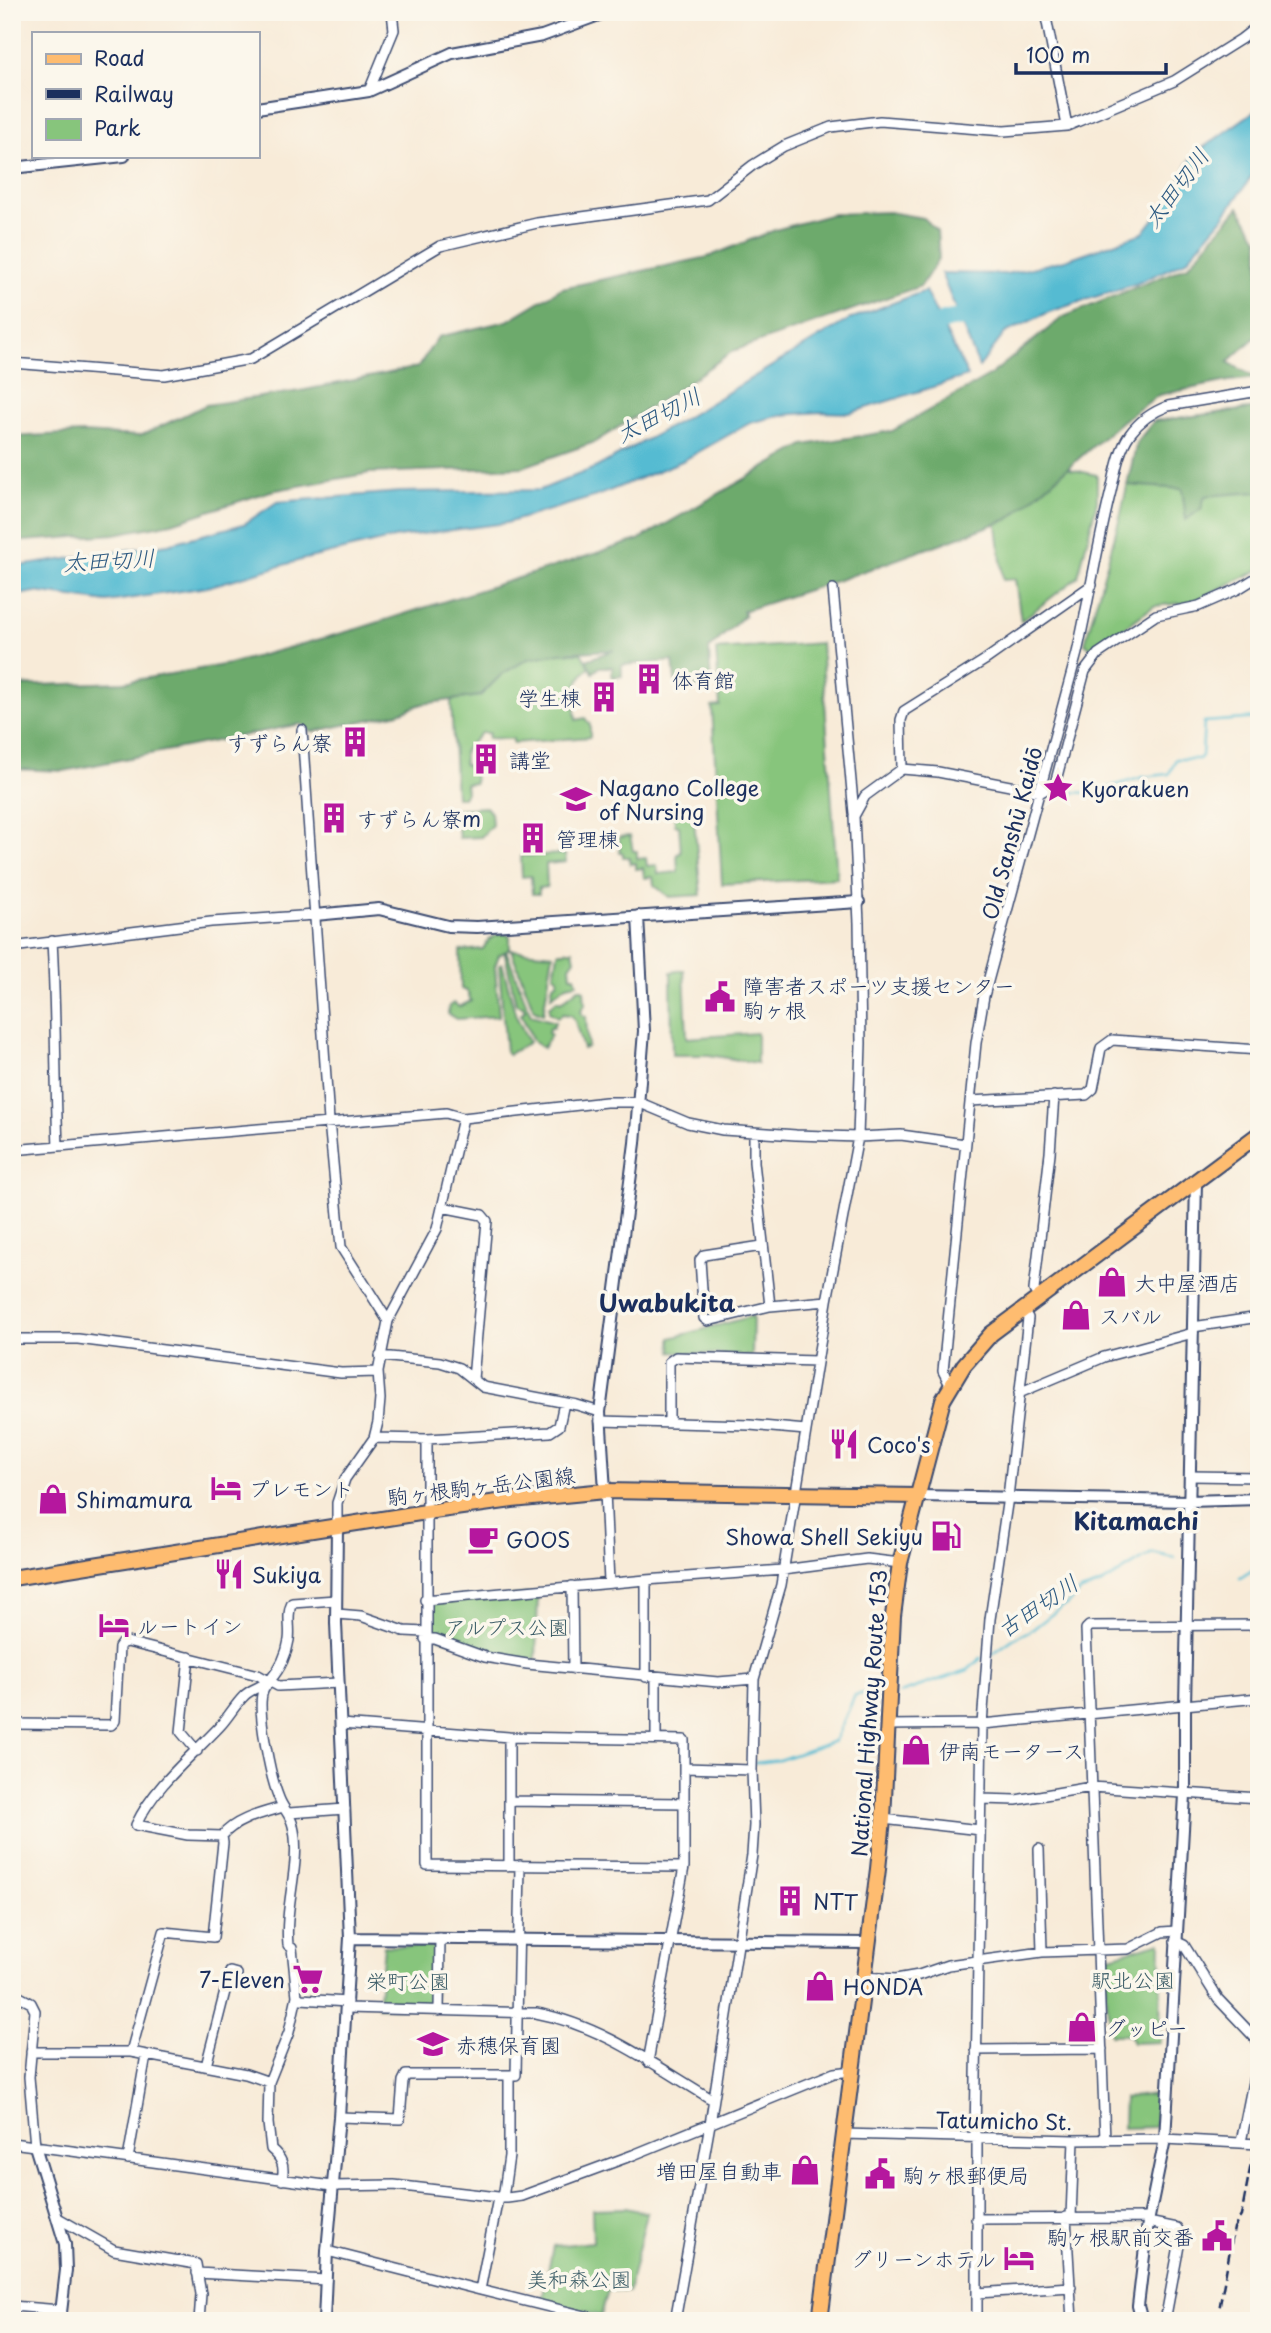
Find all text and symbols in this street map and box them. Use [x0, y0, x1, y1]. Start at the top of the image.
legend [32, 32, 259, 158]
scale bar [1016, 32, 1166, 76]
text: 100 m [1026, 38, 1090, 70]
text: Road [94, 41, 145, 73]
text: Railway [94, 77, 174, 109]
text: Park [94, 111, 141, 143]
water label: 太田切川 [1133, 140, 1217, 234]
water label: 太田切川 [609, 378, 707, 450]
water label: 太田切川 [62, 539, 156, 579]
building icon: 体育館 [632, 662, 666, 696]
place label: 体育館 [672, 663, 735, 695]
building icon: 学生棟 [587, 680, 621, 714]
place label: 学生棟 [518, 681, 581, 713]
building icon: すずらん寮 [338, 725, 372, 759]
place label: すずらん寮 [227, 726, 332, 758]
building icon: 講堂 [469, 742, 503, 776]
place label: 講堂 [509, 743, 551, 775]
street label: Old Sanshū Kaidō [973, 743, 1049, 923]
place label: Nagano College of Nursing [599, 771, 759, 827]
place icon: Kyorakuen [1041, 771, 1075, 805]
place label: Kyorakuen [1081, 772, 1190, 804]
school or university icon: Nagano College of Nursing [559, 782, 593, 816]
building icon: すずらん寮m [317, 801, 351, 835]
place label: すずらん寮m [357, 802, 481, 834]
building icon: 管理棟 [516, 821, 550, 855]
place label: 管理棟 [556, 822, 619, 854]
place label: 障害者スポーツ支援センター 駒ヶ根 [743, 969, 1015, 1025]
public building icon: 障害者スポーツ支援センター 駒ヶ根 [703, 980, 737, 1014]
shop icon: 大中屋酒店 [1095, 1265, 1129, 1299]
place label: 大中屋酒店 [1135, 1266, 1240, 1298]
district label: Uwabukita [599, 1284, 736, 1320]
shop icon: スバル [1059, 1298, 1093, 1332]
place label: スバル [1099, 1299, 1162, 1331]
restaurant icon: Coco's [827, 1427, 861, 1461]
place label: Coco's [867, 1428, 930, 1460]
street label: 駒ヶ根駒ヶ岳公園線 [385, 1458, 577, 1512]
hotel icon: プレモント [209, 1471, 243, 1505]
place label: プレモント [249, 1472, 354, 1504]
shop icon: Shimamura [36, 1482, 70, 1516]
place label: Shimamura [76, 1483, 192, 1515]
district label: Kitamachi [1073, 1502, 1199, 1538]
fuel station icon: Showa Shell Sekiyu [929, 1519, 963, 1553]
place label: Showa Shell Sekiyu [725, 1520, 923, 1552]
cafe icon: GOOS [466, 1522, 500, 1556]
place label: GOOS [506, 1523, 570, 1555]
restaurant icon: Sukiya [212, 1557, 246, 1591]
place label: Sukiya [252, 1558, 322, 1590]
water label: 古田切川 [989, 1565, 1085, 1645]
street label: National Highway Route 153 [842, 1568, 894, 1858]
hotel icon: ルートイン [97, 1608, 131, 1642]
place label: ルートイン [137, 1609, 243, 1641]
park label: アルプス公園 [445, 1610, 569, 1642]
shop icon: 伊南モータース [899, 1733, 933, 1767]
place label: 伊南モータース [939, 1734, 1084, 1766]
building icon: NTT [773, 1884, 807, 1918]
place label: NTT [813, 1885, 859, 1917]
supermarket icon: 7-Eleven [291, 1962, 325, 1996]
place label: 7-Eleven [199, 1963, 285, 1995]
park label: 駅北公園 [1091, 1963, 1175, 1995]
park label: 栄町公園 [366, 1964, 450, 1996]
shop icon: HONDA [803, 1969, 837, 2003]
place label: HONDA [843, 1970, 923, 2002]
shop icon: グッピー [1065, 2010, 1099, 2044]
place label: グッピー [1105, 2011, 1188, 2043]
school or university icon: 赤穂保育園 [416, 2027, 450, 2061]
place label: 赤穂保育園 [456, 2028, 561, 2060]
street label: Tatumicho St. [935, 2103, 1073, 2137]
shop icon: 増田屋自動車 [788, 2153, 822, 2187]
place label: 増田屋自動車 [656, 2154, 782, 2186]
public building icon: 駒ヶ根郵便局 [863, 2157, 897, 2191]
place label: 駒ヶ根郵便局 [903, 2158, 1029, 2190]
public building icon: 駒ヶ根駅前交番 [1200, 2219, 1234, 2253]
place label: 駒ヶ根駅前交番 [1047, 2220, 1194, 2252]
hotel icon: グリーンホテル [1002, 2241, 1036, 2275]
place label: グリーンホテル [851, 2242, 996, 2274]
park label: 美和森公園 [527, 2262, 632, 2294]

